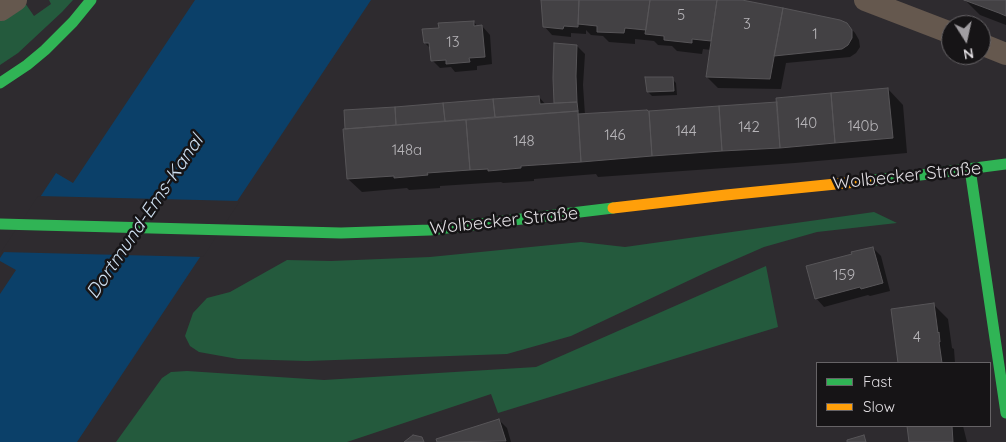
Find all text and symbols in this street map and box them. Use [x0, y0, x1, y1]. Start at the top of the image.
house number: 5 [677, 6, 685, 24]
house number: 3 [743, 15, 751, 33]
north arrow [941, 15, 991, 65]
house number: 1 [812, 25, 818, 43]
house number: 13 [446, 33, 460, 51]
text: N [962, 44, 975, 64]
house number: 140 [795, 114, 817, 132]
house number: 140b [847, 117, 879, 135]
house number: 142 [738, 118, 760, 136]
house number: 144 [675, 122, 697, 140]
house number: 146 [604, 126, 626, 144]
water label: Dortmund-Ems-Kanal [82, 131, 208, 303]
house number: 148 [513, 132, 535, 150]
house number: 148a [392, 141, 422, 159]
street label: Wolbecker Straße [832, 157, 982, 195]
street label: Wolbecker Straße [429, 202, 579, 240]
house number: 159 [833, 266, 855, 284]
house number: 4 [913, 328, 921, 346]
legend [816, 362, 991, 427]
text: Fast [863, 372, 892, 391]
text: Slow [863, 397, 895, 416]

